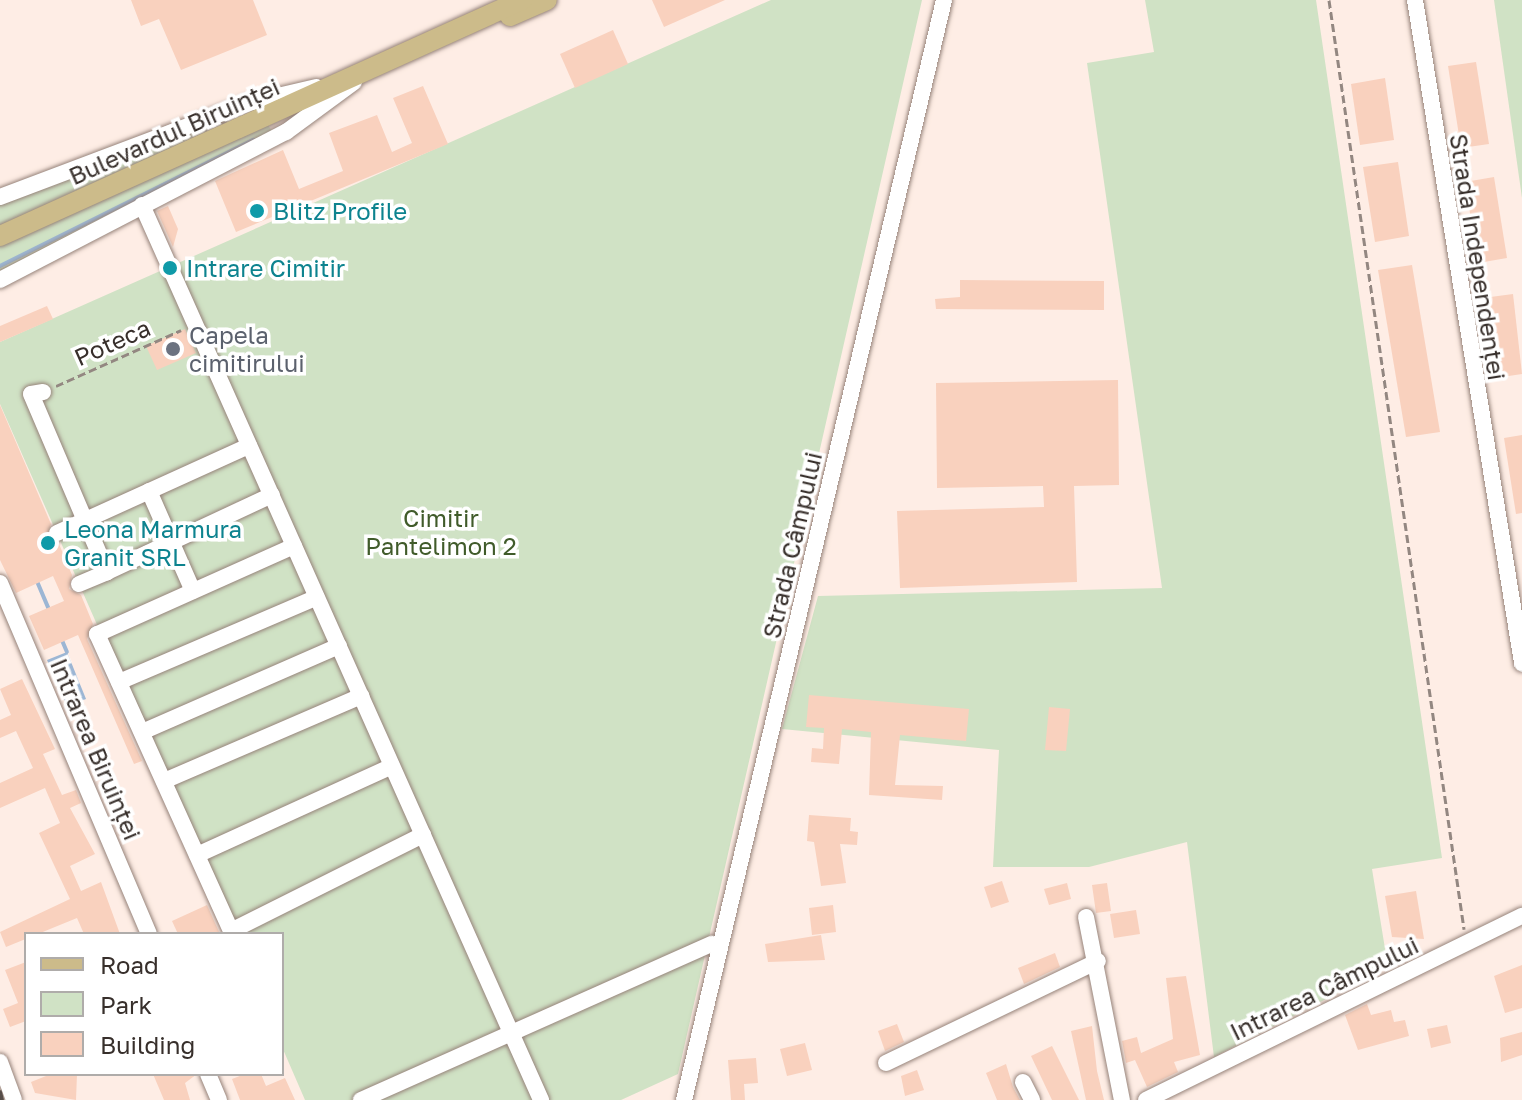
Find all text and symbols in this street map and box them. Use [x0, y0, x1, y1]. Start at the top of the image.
street label: Bulevardul Biruinței [64, 72, 284, 190]
street label: Strada Independenței [1444, 132, 1512, 382]
place label: Blitz Profile [273, 197, 407, 225]
marker: Blitz Profile [248, 202, 266, 220]
place label: Intrare Cimitir [186, 254, 345, 282]
marker: Intrare Cimitir [161, 259, 179, 277]
street label: Poteca [70, 313, 154, 371]
place label: Capela cimitirului [189, 321, 305, 377]
marker: Capela cimitirului [164, 340, 182, 358]
street label: Strada Câmpului [757, 449, 827, 641]
park label: Cimitir Pantelimon 2 [365, 504, 517, 560]
place label: Leona Marmura Granit SRL [64, 515, 242, 571]
marker: Leona Marmura Granit SRL [39, 534, 57, 552]
street label: Intrarea Biruinței [45, 654, 147, 844]
street label: Intrarea Câmpului [1225, 930, 1423, 1046]
legend [24, 932, 284, 1076]
text: Road [100, 950, 159, 979]
text: Park [100, 990, 152, 1019]
text: Building [100, 1030, 195, 1059]

